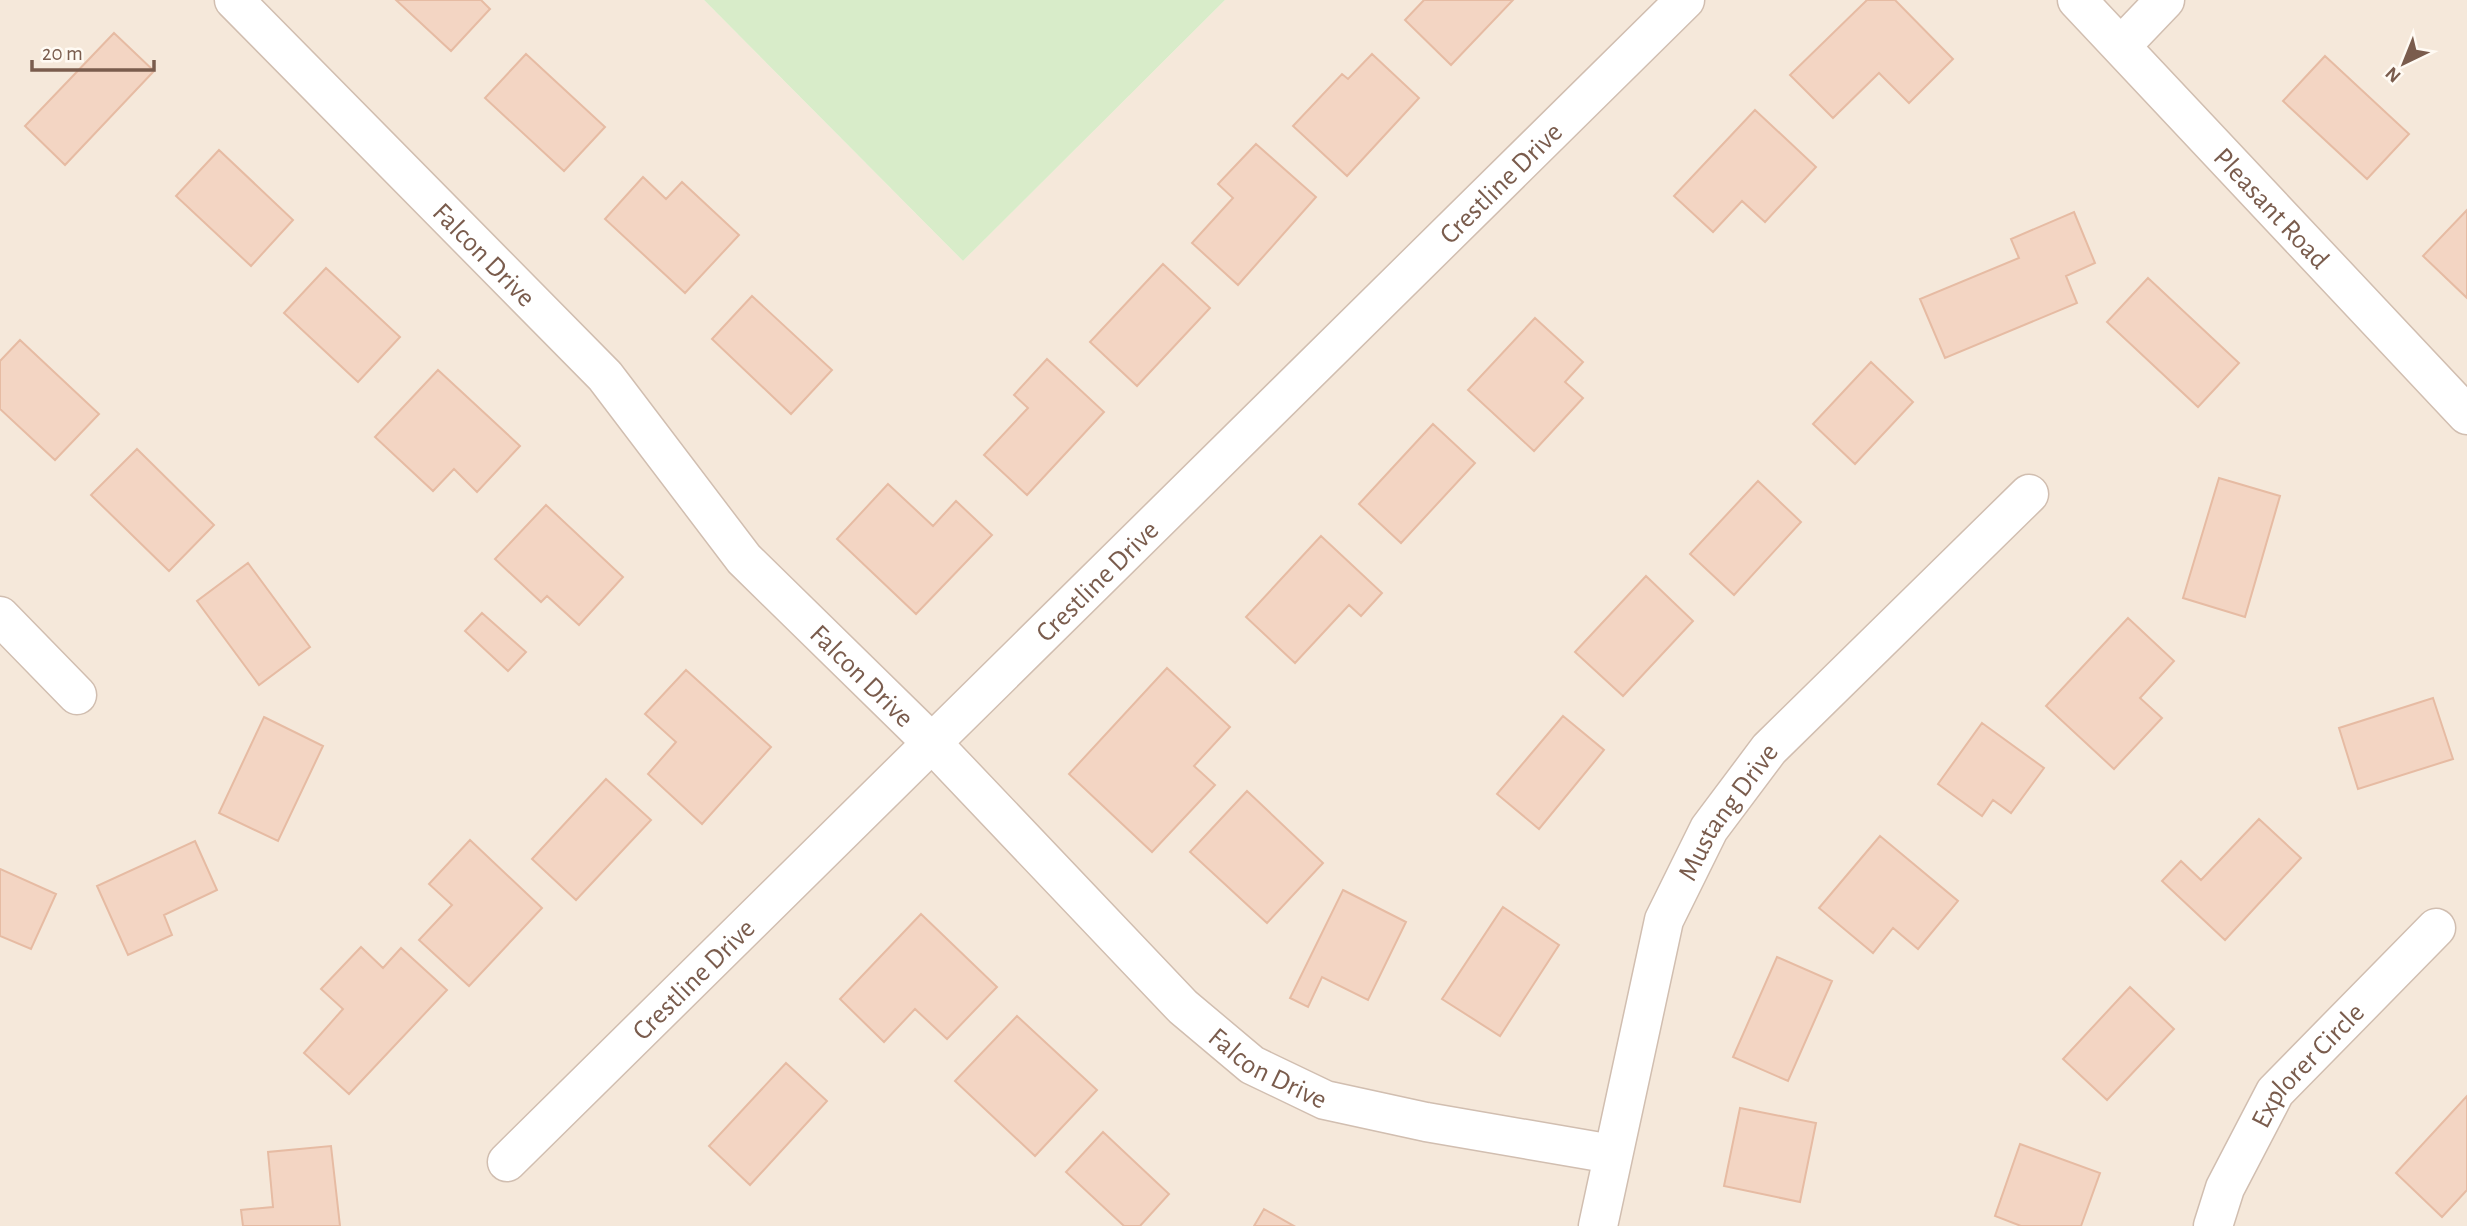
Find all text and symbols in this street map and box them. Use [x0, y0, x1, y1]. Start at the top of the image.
scale bar [32, 28, 154, 72]
north arrow [2369, 28, 2439, 98]
text: 20 m [42, 43, 83, 64]
text: N [2382, 63, 2405, 86]
street label: Crestline Drive [1435, 118, 1568, 250]
street label: Pleasant Road [2208, 143, 2334, 275]
street label: Falcon Drive [427, 198, 540, 313]
street label: Crestline Drive [1031, 516, 1164, 648]
street label: Falcon Drive [804, 620, 918, 733]
street label: Mustang Drive [1674, 739, 1784, 885]
street label: Crestline Drive [628, 914, 761, 1046]
street label: Explorer Circle [2247, 998, 2370, 1133]
street label: Falcon Drive [1203, 1023, 1331, 1115]

